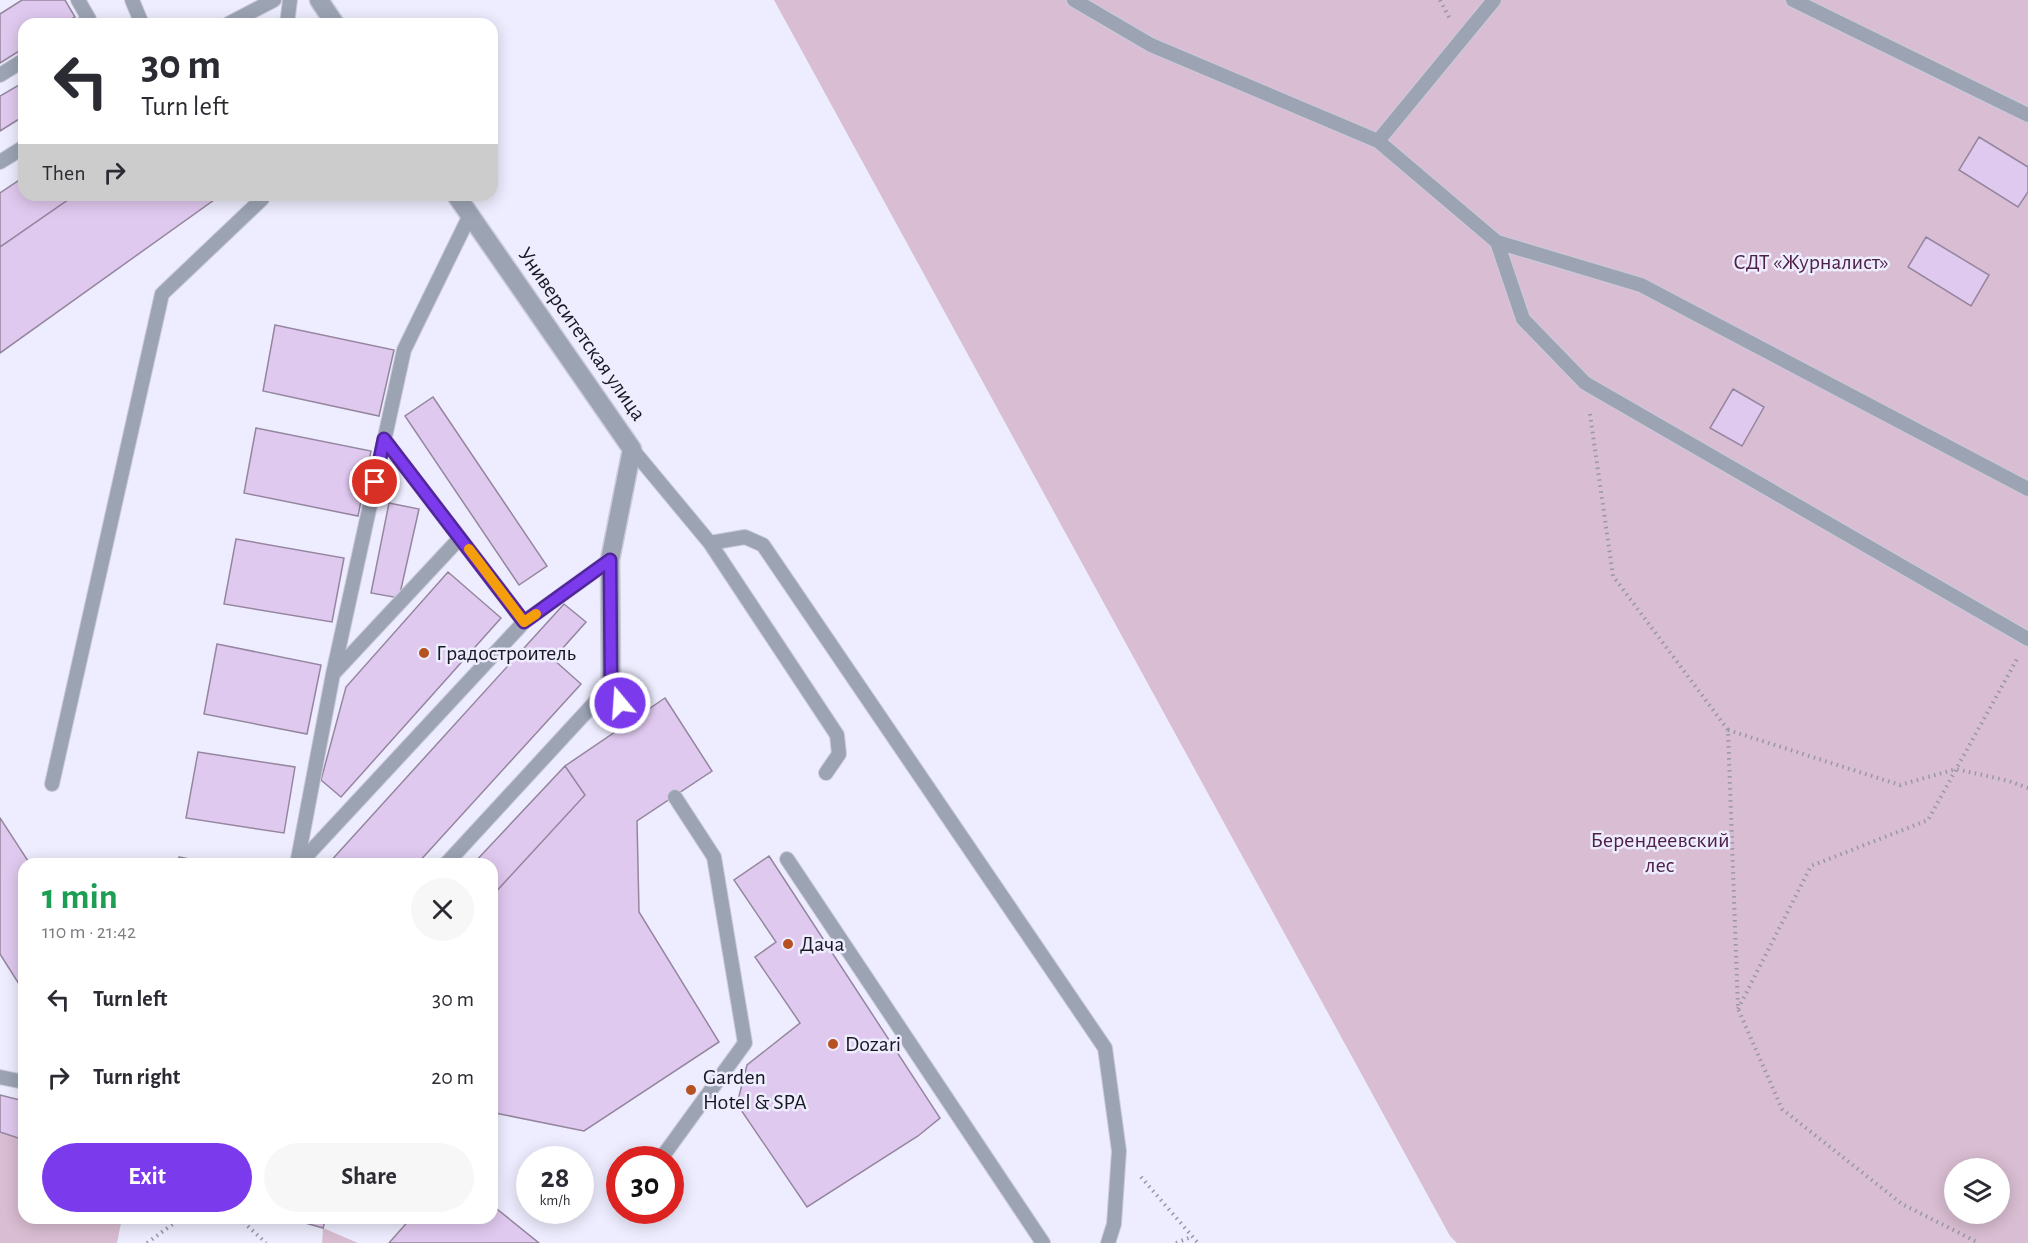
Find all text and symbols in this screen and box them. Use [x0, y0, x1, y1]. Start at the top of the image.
icon: left [42, 42, 120, 120]
text: 30 m [141, 44, 221, 86]
text: Turn left [141, 93, 229, 120]
icon: right [98, 156, 131, 189]
text: Then [42, 162, 86, 184]
street label: Университетская улица [514, 243, 650, 425]
park label: СДТ «Журналист» [1733, 251, 1889, 273]
pin [349, 456, 400, 507]
icon: arrive [358, 465, 391, 498]
place label: Градостроитель [436, 642, 576, 664]
marker: Градостроитель [417, 646, 431, 660]
position arrow [588, 671, 652, 735]
park label: Берендеевский лес [1590, 829, 1730, 876]
button: close [411, 878, 474, 941]
text: 1 min [42, 879, 118, 915]
text: 110 m · 21:42 [42, 922, 136, 942]
place label: Дача [800, 933, 845, 955]
marker: Дача [781, 937, 795, 951]
icon: left [42, 983, 75, 1016]
text: Turn left [93, 988, 167, 1010]
text: 30 m [432, 988, 474, 1010]
place label: Dozari [845, 1033, 901, 1055]
marker: Dozari [826, 1037, 840, 1051]
icon: right [42, 1061, 75, 1094]
text: Turn right [93, 1066, 180, 1088]
text: 20 m [431, 1066, 474, 1088]
place label: Garden Hotel & SPA [703, 1066, 807, 1113]
marker: Garden Hotel & SPA [684, 1083, 698, 1097]
button: Exit [42, 1143, 252, 1212]
button: Share [264, 1143, 474, 1212]
speed limit sign: 30 [606, 1146, 684, 1224]
map controls [1944, 1158, 2010, 1224]
button: layers [1944, 1158, 2010, 1224]
text: 28 [541, 1163, 569, 1193]
text: km/h [540, 1193, 570, 1208]

